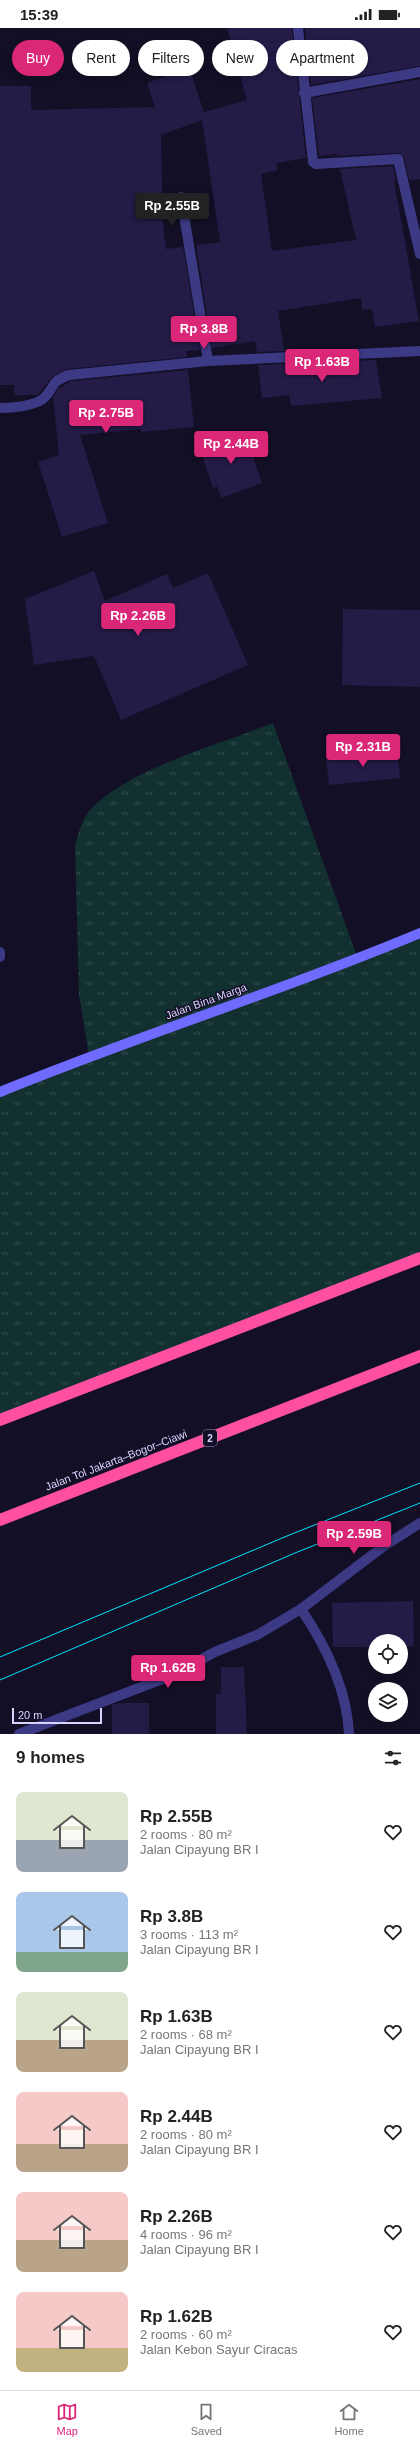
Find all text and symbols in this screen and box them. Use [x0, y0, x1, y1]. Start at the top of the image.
text: 15:39 [20, 6, 58, 23]
chip: Buy [12, 40, 64, 76]
chip: Rent [72, 40, 130, 76]
chip: Filters [138, 40, 204, 76]
chip: New [212, 40, 268, 76]
chip: Apartment [276, 40, 368, 76]
pin: Rp 2.55B [131, 193, 213, 227]
text: Rp 2.55B [144, 198, 200, 213]
pin: Rp 3.8B [167, 316, 241, 350]
text: Rp 3.8B [180, 321, 228, 336]
pin: Rp 1.63B [281, 349, 363, 383]
text: Rp 1.63B [294, 354, 350, 369]
pin: Rp 2.75B [65, 400, 147, 434]
text: Rp 2.75B [78, 405, 134, 420]
pin: Rp 2.44B [190, 431, 272, 465]
text: Rp 2.44B [203, 436, 259, 451]
pin: Rp 2.26B [97, 603, 179, 637]
text: Rp 2.26B [110, 608, 166, 623]
pin: Rp 2.31B [322, 734, 404, 768]
text: Rp 2.31B [335, 739, 391, 754]
street label: Jalan Bina Marga [164, 980, 249, 1021]
street label: Jalan Tol Jakarta–Bogor–Ciawi [43, 1427, 189, 1493]
road number: 2 [203, 1430, 217, 1446]
pin: Rp 2.59B [313, 1521, 395, 1555]
text: Rp 2.59B [326, 1526, 382, 1541]
map controls [368, 1634, 408, 1722]
button: locate [368, 1634, 408, 1674]
pin: Rp 1.62B [127, 1655, 209, 1689]
text: Rp 1.62B [140, 1660, 196, 1675]
button: layers [368, 1682, 408, 1722]
scale bar [12, 1706, 102, 1725]
text: 20 m [18, 1709, 42, 1721]
icon: filters [382, 1747, 404, 1769]
text: 9 homes [16, 1748, 85, 1767]
text: Rp 2.55B [140, 1807, 213, 1826]
icon: home [48, 1808, 96, 1856]
icon: heart [382, 1821, 404, 1843]
text: 2 rooms · 80 m² [140, 1827, 232, 1842]
text: Jalan Cipayung BR I [140, 1842, 259, 1857]
text: Rp 3.8B [140, 1907, 203, 1926]
icon: home [48, 1908, 96, 1956]
icon: heart [382, 1921, 404, 1943]
text: 3 rooms · 113 m² [140, 1927, 238, 1942]
text: Jalan Cipayung BR I [140, 1942, 259, 1957]
text: Rp 1.63B [140, 2007, 213, 2026]
icon: home [48, 2008, 96, 2056]
icon: heart [382, 2021, 404, 2043]
text: 2 rooms · 68 m² [140, 2027, 232, 2042]
text: Jalan Cipayung BR I [140, 2042, 259, 2057]
text: Rp 2.44B [140, 2107, 213, 2126]
icon: home [48, 2108, 96, 2156]
icon: heart [382, 2121, 404, 2143]
text: 2 rooms · 80 m² [140, 2127, 232, 2142]
text: Jalan Cipayung BR I [140, 2142, 259, 2157]
text: Rp 2.26B [140, 2207, 213, 2226]
icon: home [48, 2208, 96, 2256]
icon: heart [382, 2221, 404, 2243]
text: 4 rooms · 96 m² [140, 2227, 232, 2242]
text: Jalan Cipayung BR I [140, 2242, 259, 2257]
text: Rp 1.62B [140, 2307, 213, 2326]
icon: home [48, 2308, 96, 2356]
icon: heart [382, 2321, 404, 2343]
text: 2 rooms · 60 m² [140, 2327, 232, 2342]
text: Jalan Kebon Sayur Ciracas [140, 2342, 298, 2357]
tab: Map [56, 2401, 78, 2437]
tab: Saved [191, 2401, 222, 2437]
tab: Home [334, 2401, 364, 2437]

